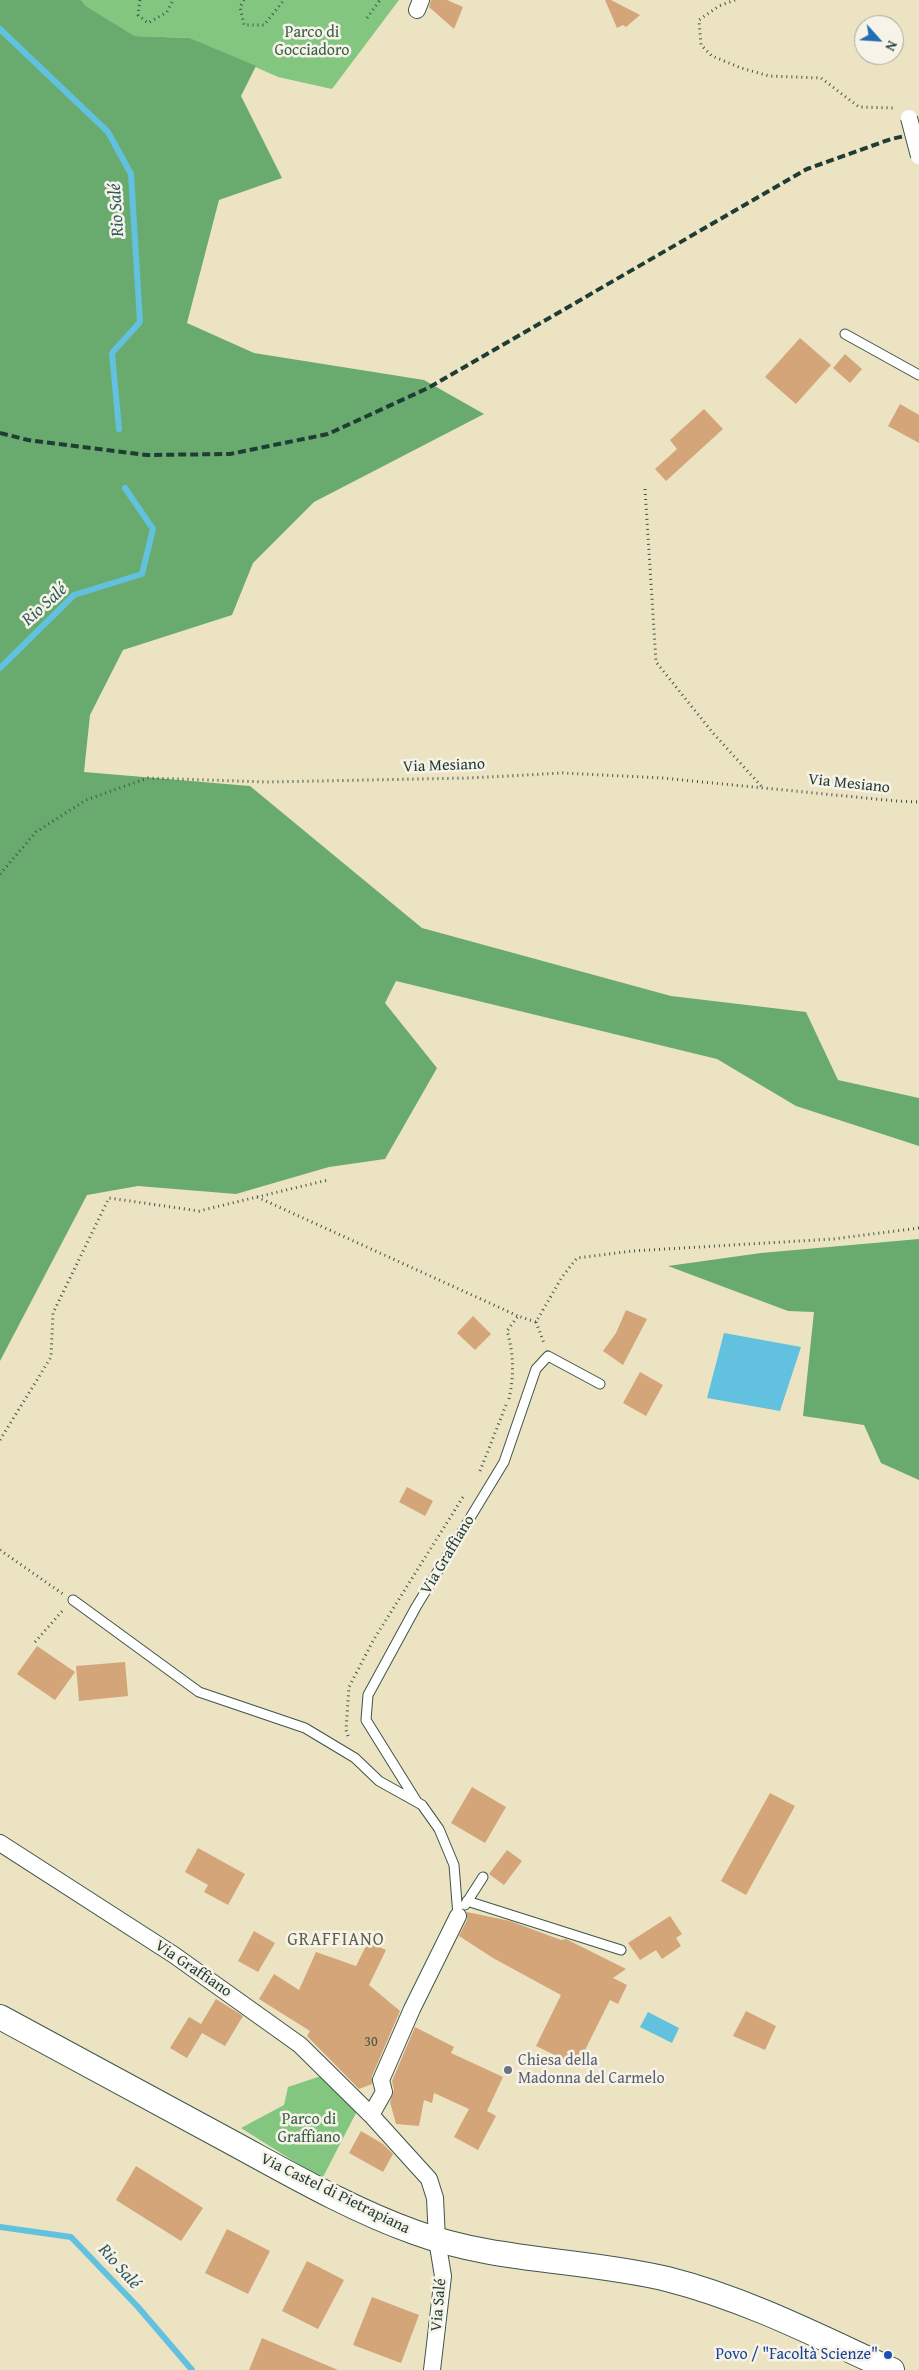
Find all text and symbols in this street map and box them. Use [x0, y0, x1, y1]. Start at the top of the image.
north arrow [854, 15, 904, 65]
park label: Parco di Gocciadoro [274, 23, 350, 61]
text: N [881, 38, 903, 55]
water label: Rio Salé [104, 182, 130, 238]
water label: Rio Salé [18, 579, 72, 631]
street label: Via Mesiano [403, 755, 485, 777]
street label: Via Mesiano [807, 770, 891, 798]
street label: Via Graffiano [417, 1512, 479, 1598]
district label: GRAFFIANO [286, 1929, 386, 1951]
street label: Via Graffiano [151, 1936, 235, 2002]
house number: 30 [364, 2034, 378, 2050]
place label: Chiesa della Madonna del Carmelo [518, 2051, 665, 2089]
marker: Chiesa della Madonna del Carmelo [502, 2064, 514, 2076]
park label: Parco di Graffiano [278, 2110, 340, 2148]
street label: Via Castel di Pietrapiana [257, 2149, 413, 2239]
water label: Rio Salé [93, 2240, 145, 2294]
street label: Via Salé [427, 2278, 451, 2332]
place label: Povo / "Facoltà Scienze" [715, 2345, 878, 2365]
marker: Povo / "Facoltà Scienze" [882, 2349, 894, 2361]

